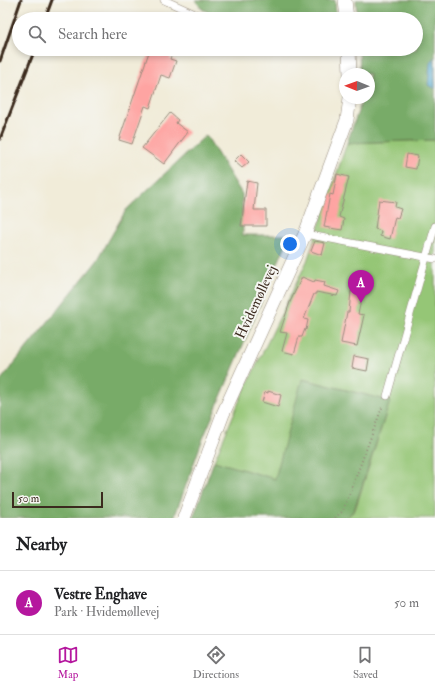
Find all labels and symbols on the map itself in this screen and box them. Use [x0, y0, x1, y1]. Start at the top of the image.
north arrow [339, 68, 375, 104]
your location [280, 234, 300, 254]
street label: Hvidemøllevej [232, 263, 280, 341]
pin: A [348, 270, 374, 303]
scale bar [12, 490, 103, 509]

